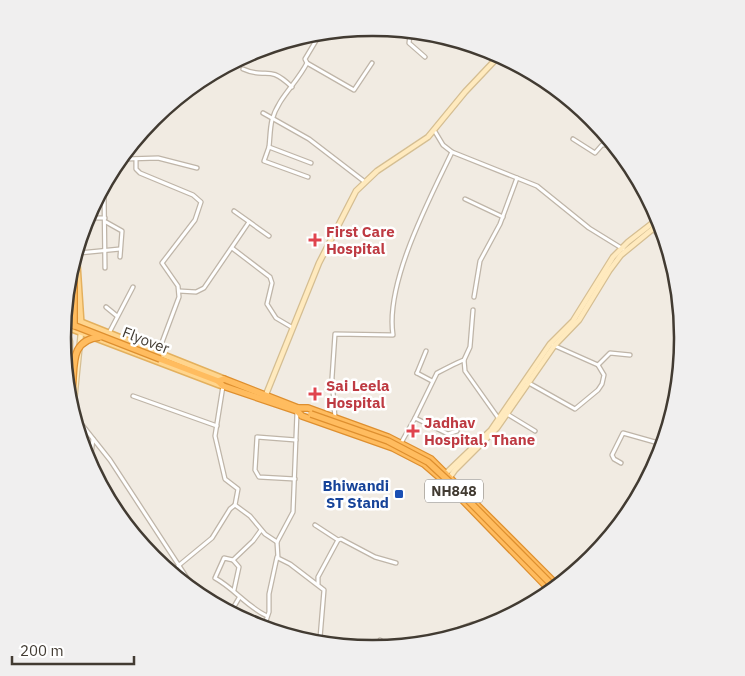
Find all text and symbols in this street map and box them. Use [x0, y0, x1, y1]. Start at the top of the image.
place label: First Care Hospital [326, 222, 395, 258]
marker: First Care Hospital [308, 233, 322, 247]
street label: Flyover [120, 322, 173, 358]
place label: Sai Leela Hospital [326, 376, 390, 412]
marker: Sai Leela Hospital [308, 387, 322, 401]
place label: Jadhav Hospital, Thane [424, 413, 535, 449]
marker: Jadhav Hospital, Thane [406, 424, 420, 438]
place label: Bhiwandi ST Stand [322, 476, 389, 512]
road number: NH848 [425, 480, 483, 502]
marker: Bhiwandi ST Stand [393, 488, 405, 500]
scale bar [12, 634, 135, 666]
text: 200 m [20, 641, 64, 660]

